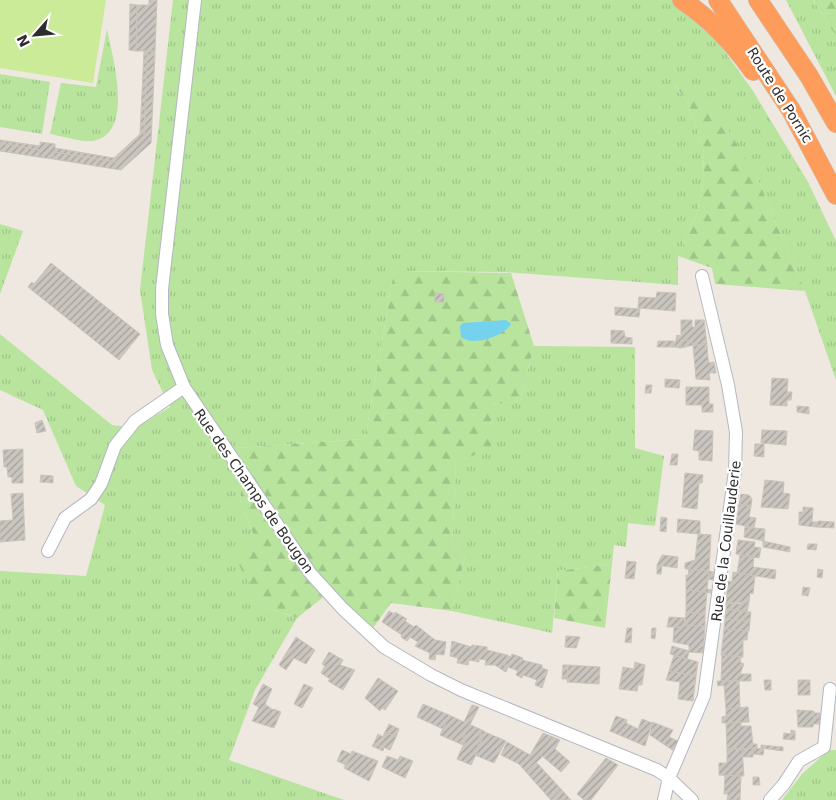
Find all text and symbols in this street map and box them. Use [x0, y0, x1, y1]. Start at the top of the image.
north arrow [10, 10, 60, 60]
text: N [14, 32, 33, 50]
street label: Route de Pornic [744, 44, 816, 146]
street label: Rue des Champs de Bougon [191, 406, 317, 576]
street label: Rue de la Couillauderie [708, 460, 744, 622]

